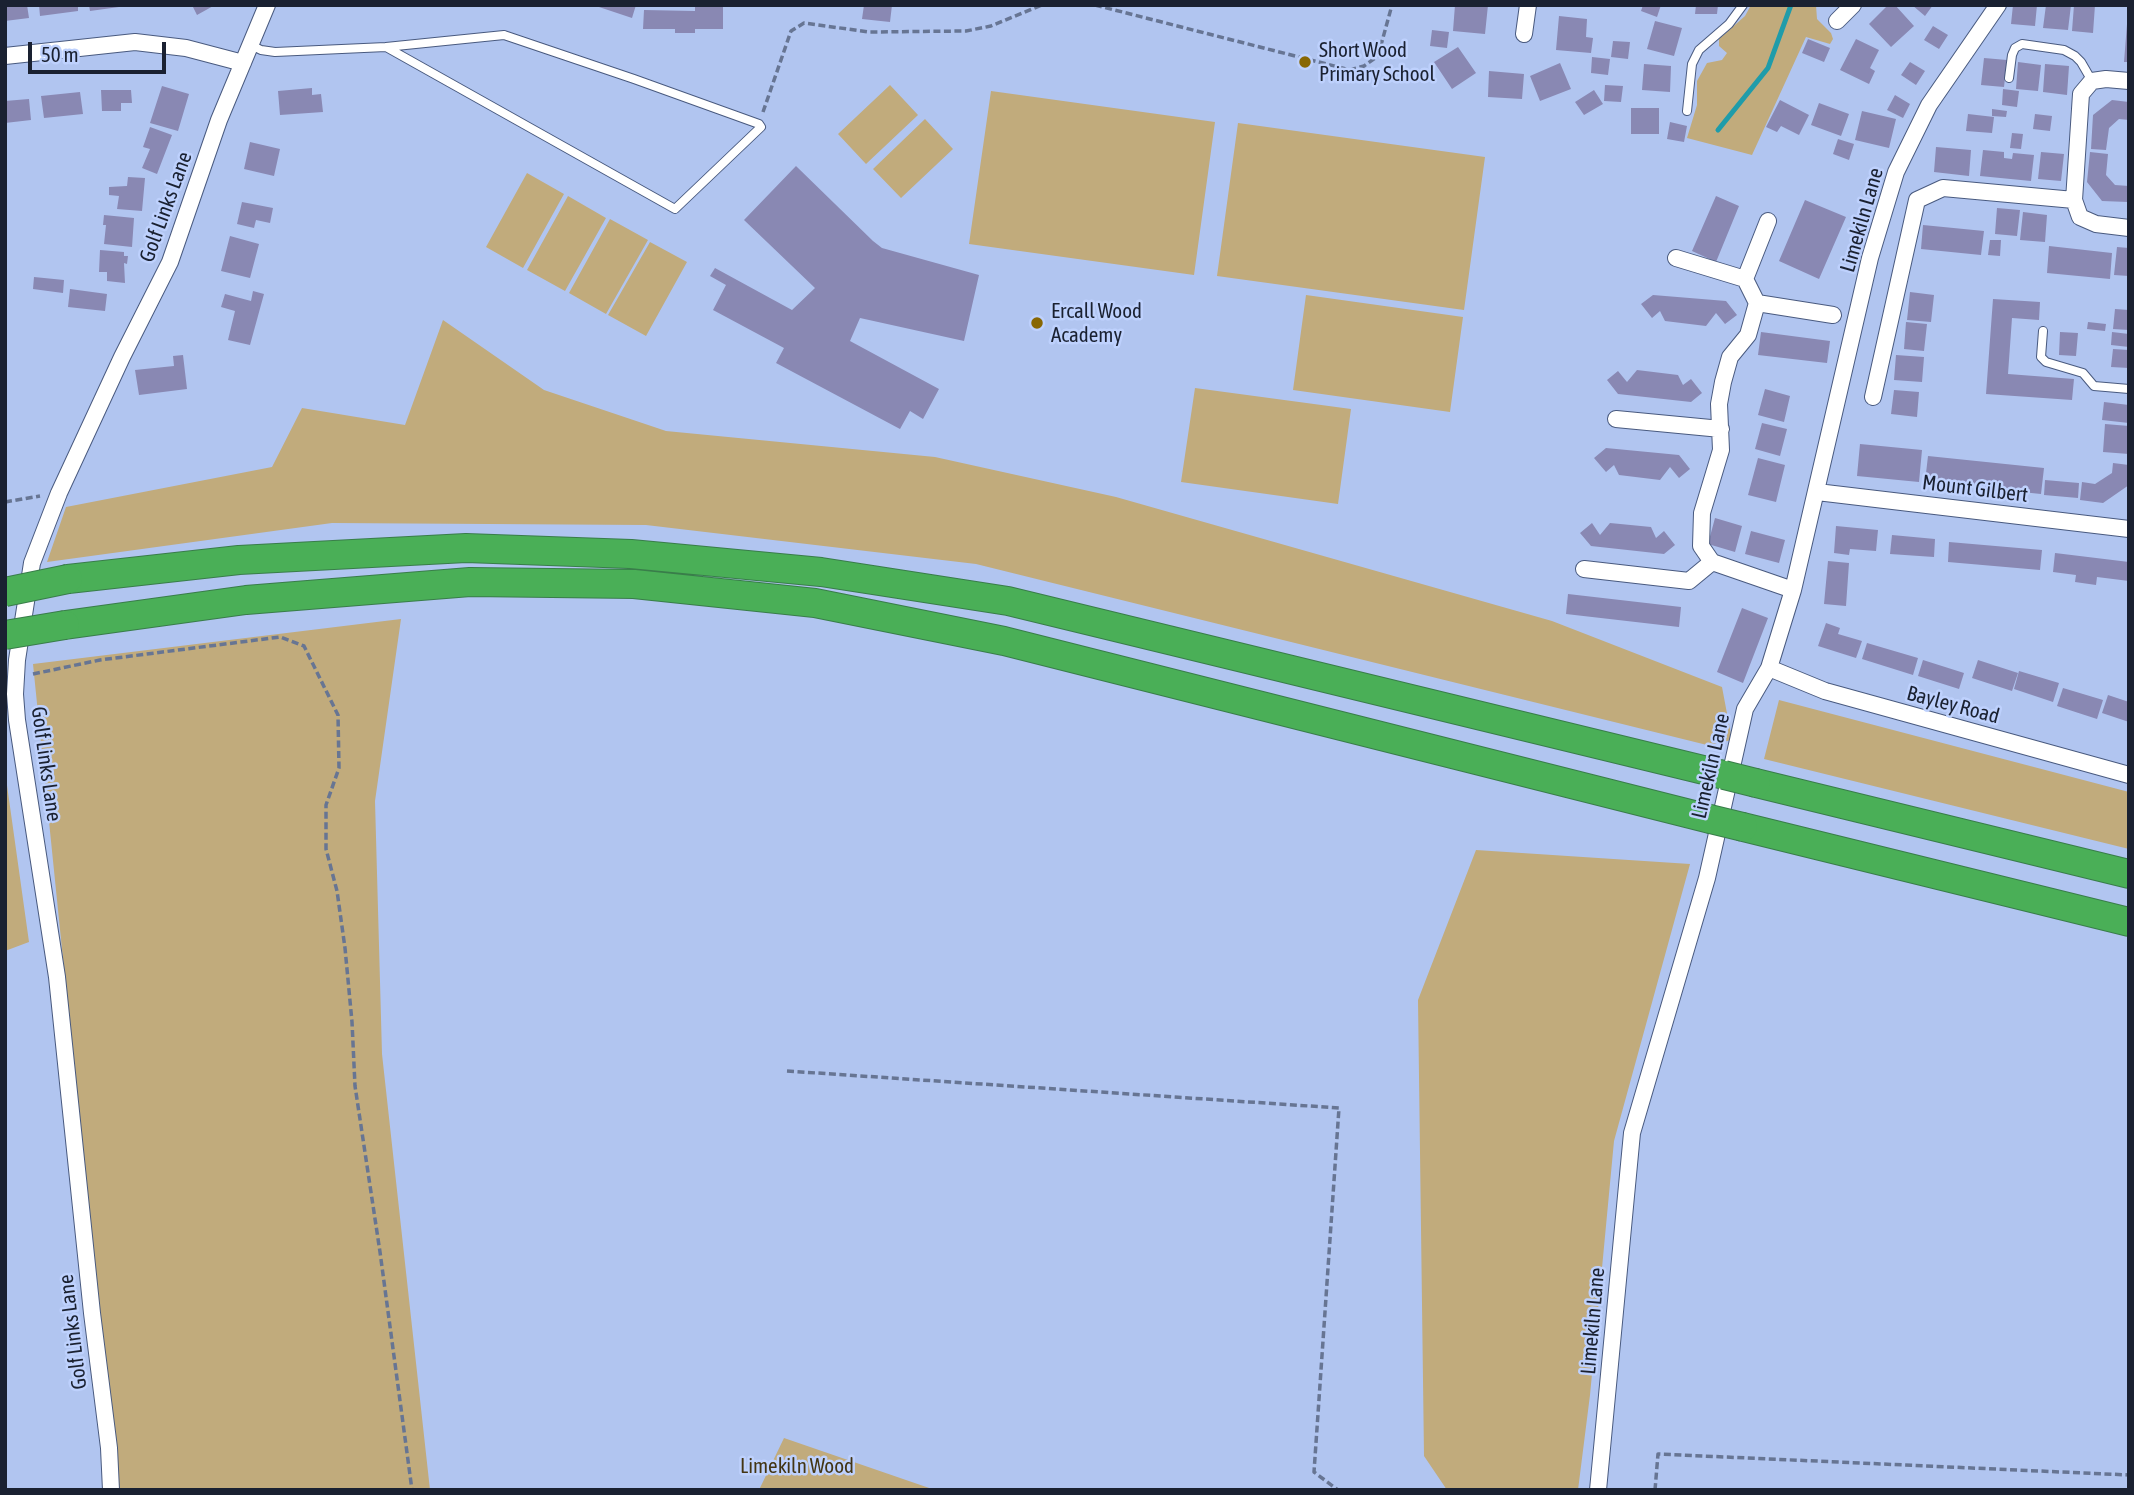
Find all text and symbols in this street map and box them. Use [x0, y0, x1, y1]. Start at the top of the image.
scale bar [32, 28, 170, 72]
place label: Short Wood Primary School [1319, 37, 1435, 87]
text: 50 m [41, 42, 79, 66]
marker: Short Wood Primary School [1297, 54, 1313, 70]
street label: Golf Links Lane [134, 148, 198, 266]
street label: Limekiln Lane [1835, 165, 1889, 275]
place label: Ercall Wood Academy [1051, 298, 1142, 348]
marker: Ercall Wood Academy [1029, 315, 1045, 331]
street label: Mount Gilbert [1921, 470, 2029, 508]
street label: Bayley Road [1904, 681, 2002, 729]
street label: Golf Links Lane [25, 705, 67, 823]
street label: Limekiln Lane [1687, 711, 1735, 821]
street label: Limekiln Lane [1576, 1266, 1610, 1376]
street label: Golf Links Lane [53, 1273, 93, 1391]
park label: Limekiln Wood [740, 1453, 854, 1479]

